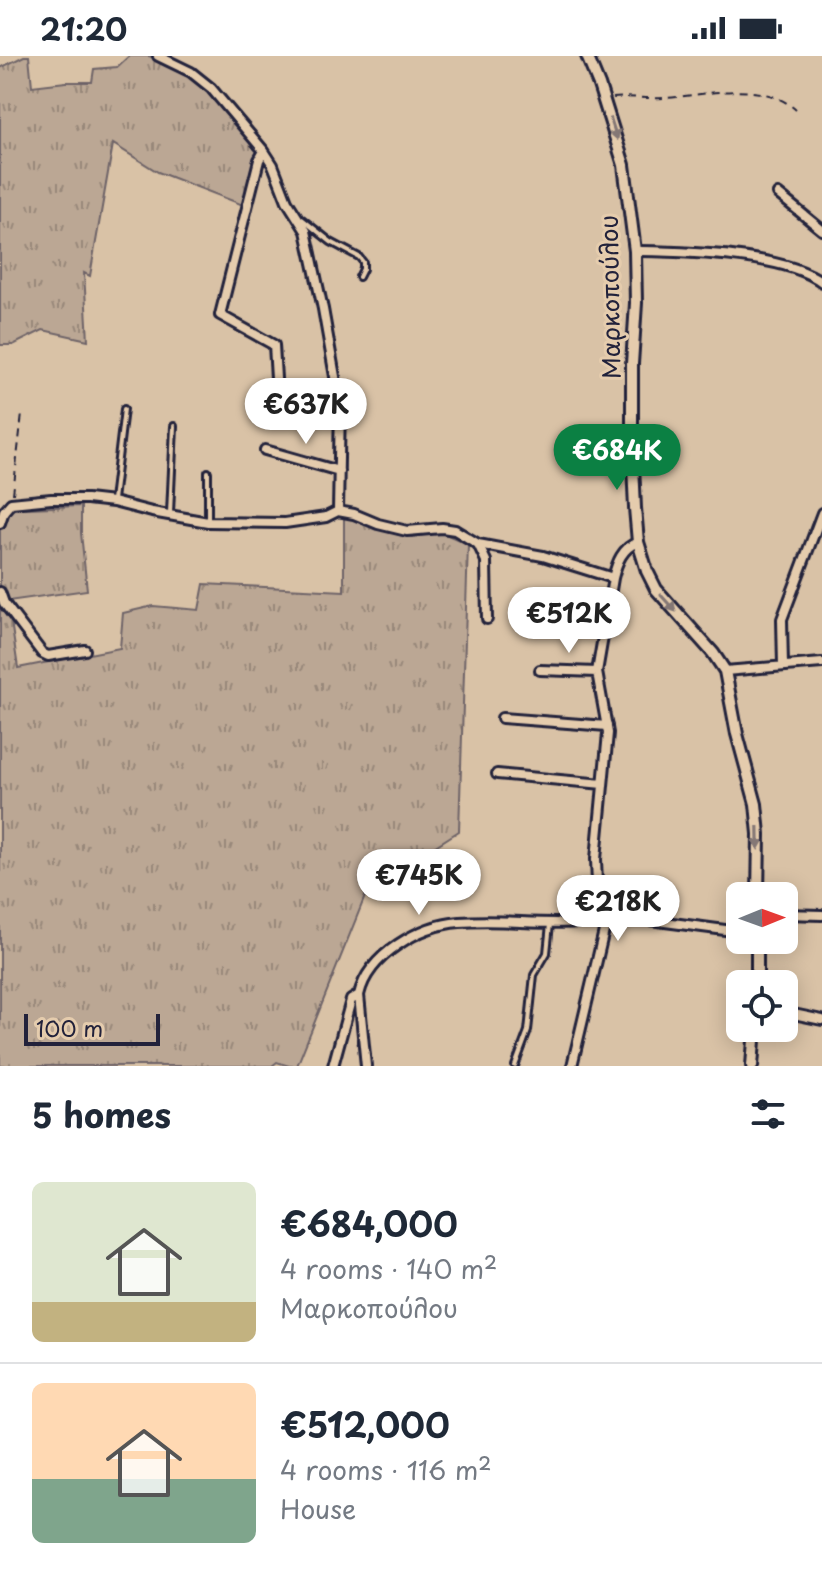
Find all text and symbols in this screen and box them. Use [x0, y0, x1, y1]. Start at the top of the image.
text: 21:20 [40, 6, 127, 51]
one-way arrow [608, 117, 620, 141]
street label: Μαρκοπούλου [590, 215, 628, 379]
pin: €637K [250, 378, 362, 446]
text: €637K [263, 384, 349, 423]
pin: €684K [561, 424, 673, 492]
text: €684K [572, 430, 662, 469]
pin: €512K [513, 587, 625, 655]
one-way arrow [659, 592, 676, 612]
text: €512K [526, 593, 612, 632]
one-way arrow [752, 826, 764, 851]
pin: €745K [363, 849, 475, 917]
text: €745K [375, 855, 463, 894]
pin: €218K [562, 875, 674, 943]
text: €218K [575, 881, 661, 920]
north arrow [726, 882, 798, 954]
map controls [726, 882, 798, 1042]
button: locate [726, 970, 798, 1042]
scale bar [24, 1010, 160, 1046]
text: 100 m [36, 1011, 103, 1044]
text: 5 homes [32, 1088, 171, 1140]
icon: filters [746, 1092, 790, 1136]
text: €684,000 [280, 1197, 458, 1249]
icon: home [96, 1214, 192, 1310]
text: 4 rooms · 140 m² [280, 1249, 498, 1288]
text: Μαρκοπούλου [280, 1288, 458, 1327]
text: €512,000 [280, 1398, 450, 1450]
icon: home [96, 1415, 192, 1511]
text: 4 rooms · 116 m² [280, 1450, 492, 1489]
text: House [280, 1489, 356, 1528]

